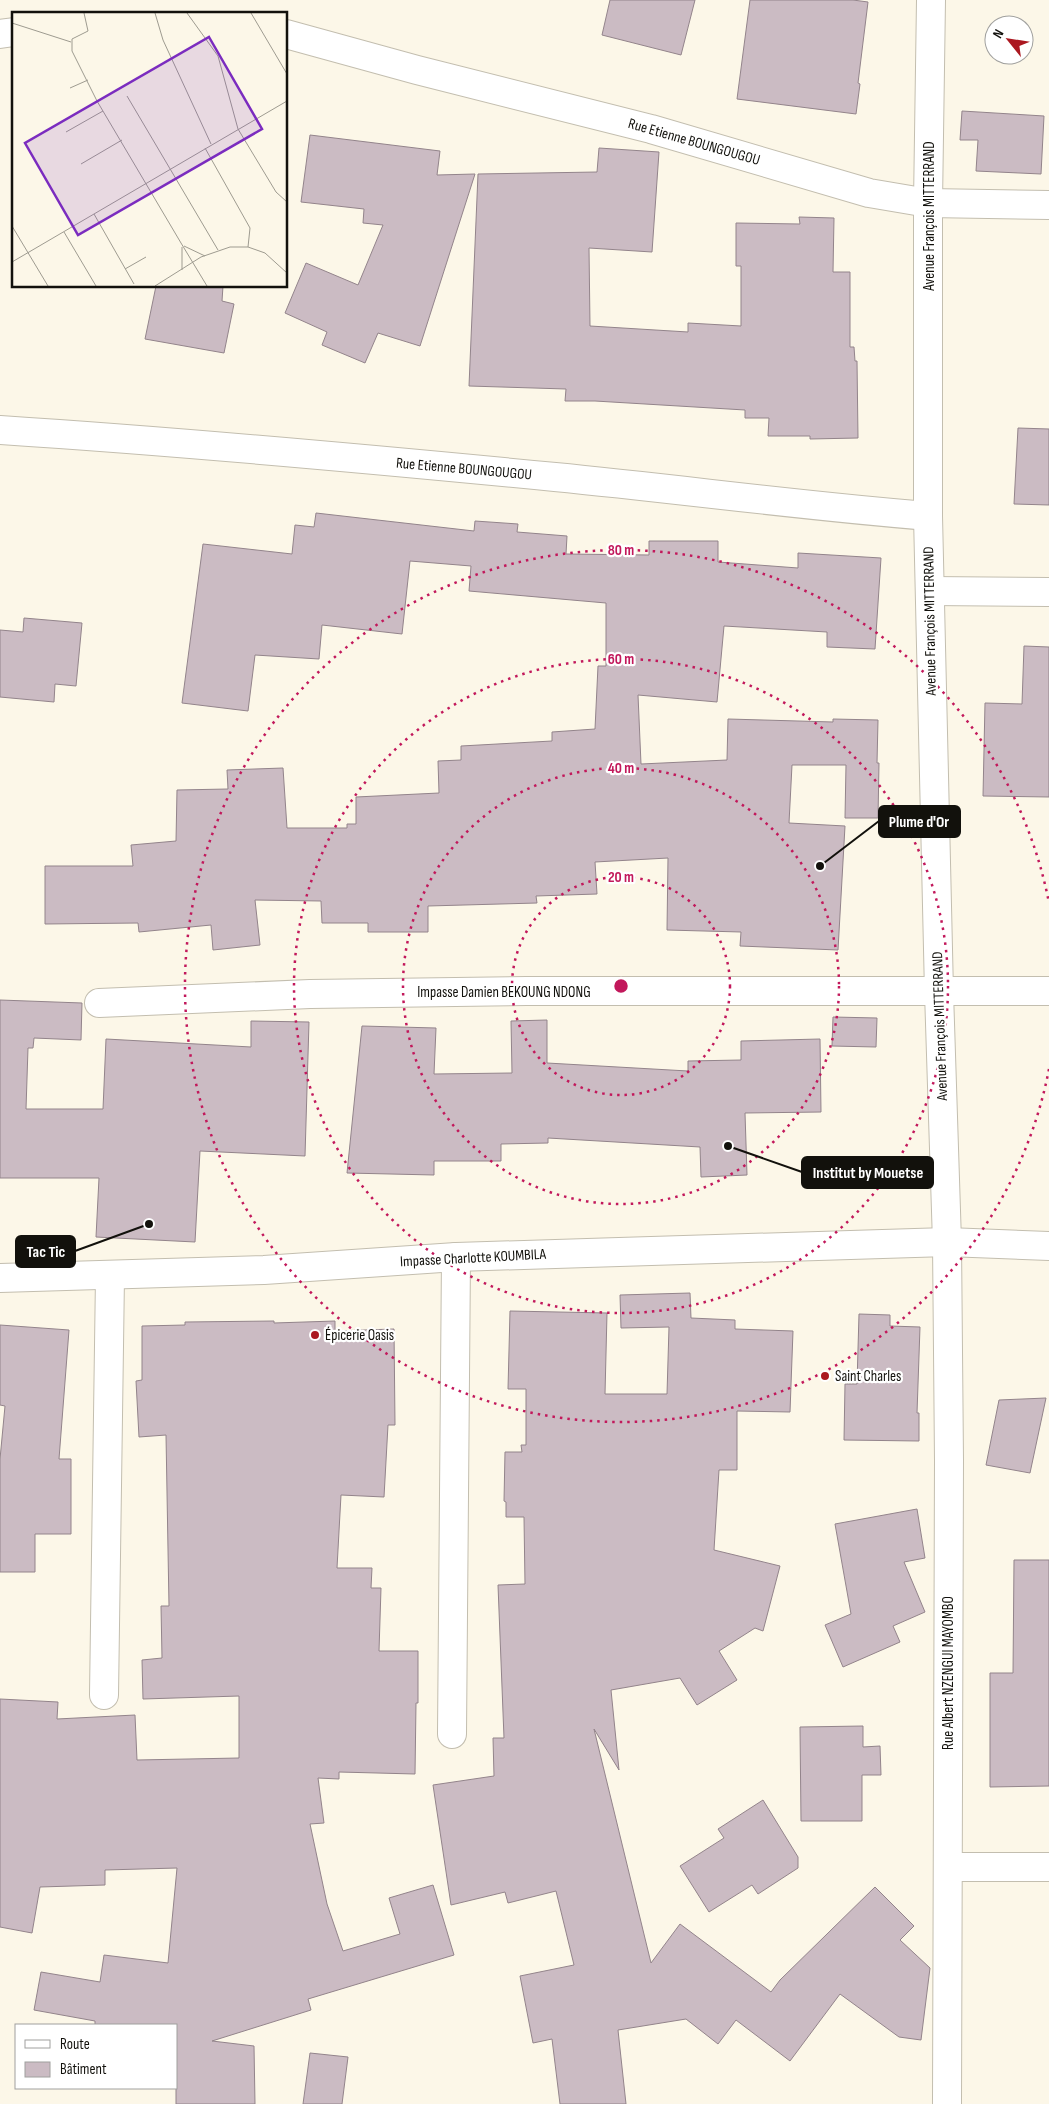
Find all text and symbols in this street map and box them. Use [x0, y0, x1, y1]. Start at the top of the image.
inset map [12, 12, 288, 288]
north arrow [984, 15, 1034, 65]
text: N [989, 26, 1007, 41]
street label: Rue Etienne BOUNGOUGOU [626, 114, 762, 170]
street label: Avenue François MITTERRAND [920, 141, 939, 292]
street label: Rue Etienne BOUNGOUGOU [395, 454, 533, 484]
text: 80 m [608, 541, 634, 560]
street label: Avenue François MITTERRAND [919, 546, 941, 697]
text: 60 m [608, 650, 634, 669]
text: 40 m [608, 759, 634, 778]
callout: Plume d'Or [879, 806, 960, 837]
text: Plume d'Or [889, 813, 949, 832]
text: 20 m [608, 868, 634, 887]
street label: Avenue François MITTERRAND [928, 951, 952, 1102]
centre of rings [612, 977, 630, 995]
street label: Impasse Damien BEKOUNG NDONG [417, 983, 591, 1002]
callout: Institut by Mouetse [802, 1157, 933, 1188]
text: Institut by Mouetse [813, 1164, 923, 1183]
callout: Tac Tic [16, 1236, 75, 1267]
text: Tac Tic [27, 1243, 66, 1262]
street label: Impasse Charlotte KOUMBILA [400, 1245, 547, 1271]
place label: Épicerie Oasis [325, 1326, 394, 1345]
marker: Épicerie Oasis [309, 1329, 321, 1341]
place label: Saint Charles [835, 1367, 901, 1386]
marker: Saint Charles [819, 1370, 831, 1382]
street label: Rue Albert NZENGUI MAYOMBO [939, 1596, 958, 1750]
legend [15, 2024, 178, 2089]
text: Route [60, 2035, 90, 2054]
text: Bâtiment [60, 2060, 107, 2079]

